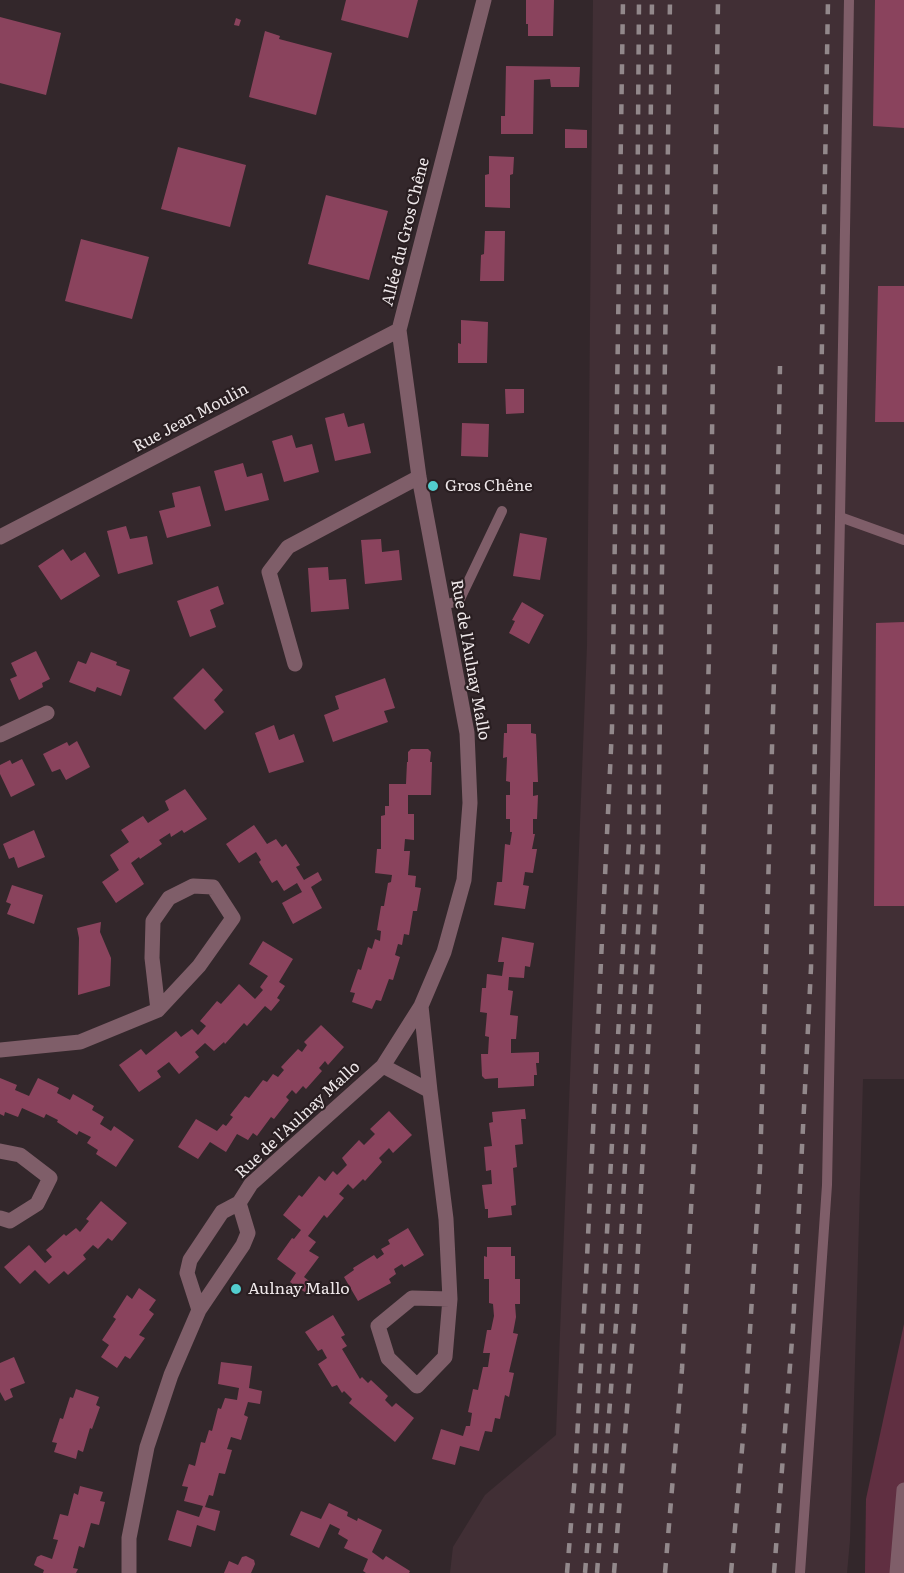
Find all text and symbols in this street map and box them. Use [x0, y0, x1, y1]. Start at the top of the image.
street label: Allée du Gros Chêne [378, 156, 434, 308]
street label: Rue Jean Moulin [130, 380, 252, 456]
place label: Gros Chêne [445, 476, 532, 496]
marker: Gros Chêne [426, 479, 440, 493]
street label: Rue de l'Aulnay Mallo [446, 578, 494, 742]
street label: Rue de l'Aulnay Mallo [232, 1057, 364, 1183]
place label: Aulnay Mallo [248, 1279, 350, 1299]
marker: Aulnay Mallo [229, 1282, 243, 1296]

